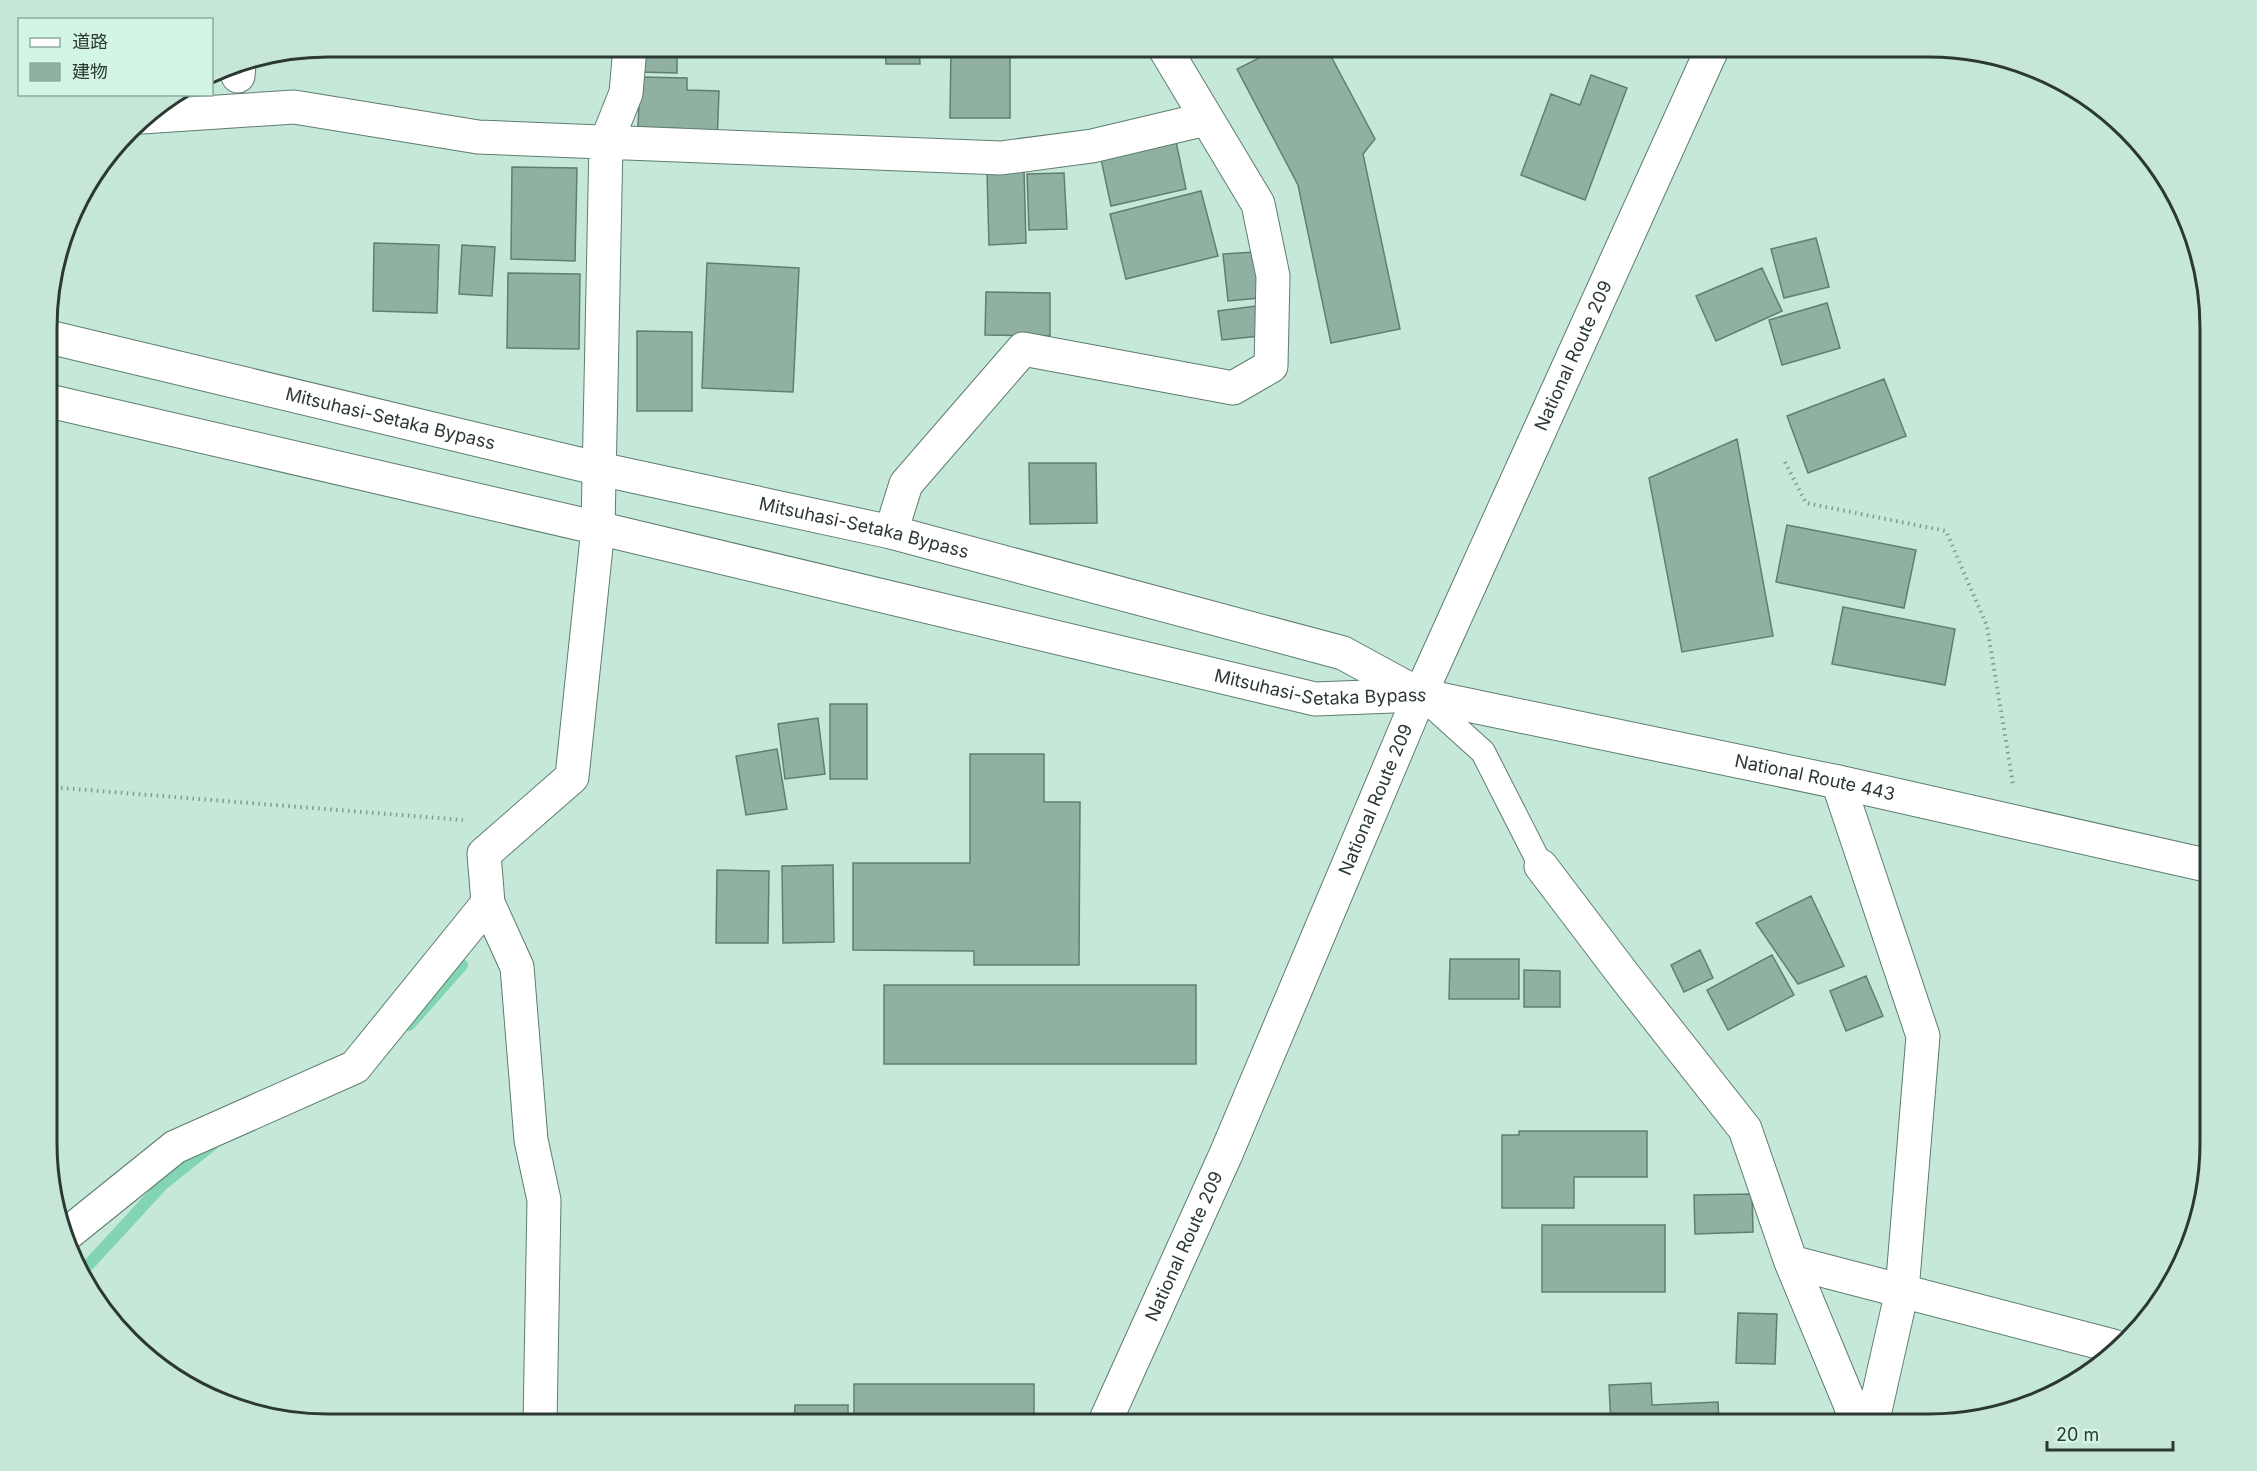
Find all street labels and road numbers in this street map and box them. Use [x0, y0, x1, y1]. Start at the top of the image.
street label: National Route 209 [1530, 277, 1616, 434]
street label: Mitsuhasi-Setaka Bypass [284, 383, 497, 454]
street label: Mitsuhasi-Setaka Bypass [757, 493, 971, 562]
street label: Mitsuhasi-Setaka Bypass [1212, 664, 1429, 709]
street label: National Route 209 [1334, 721, 1417, 878]
street label: National Route 443 [1733, 750, 1897, 805]
street label: National Route 209 [1141, 1168, 1227, 1324]

